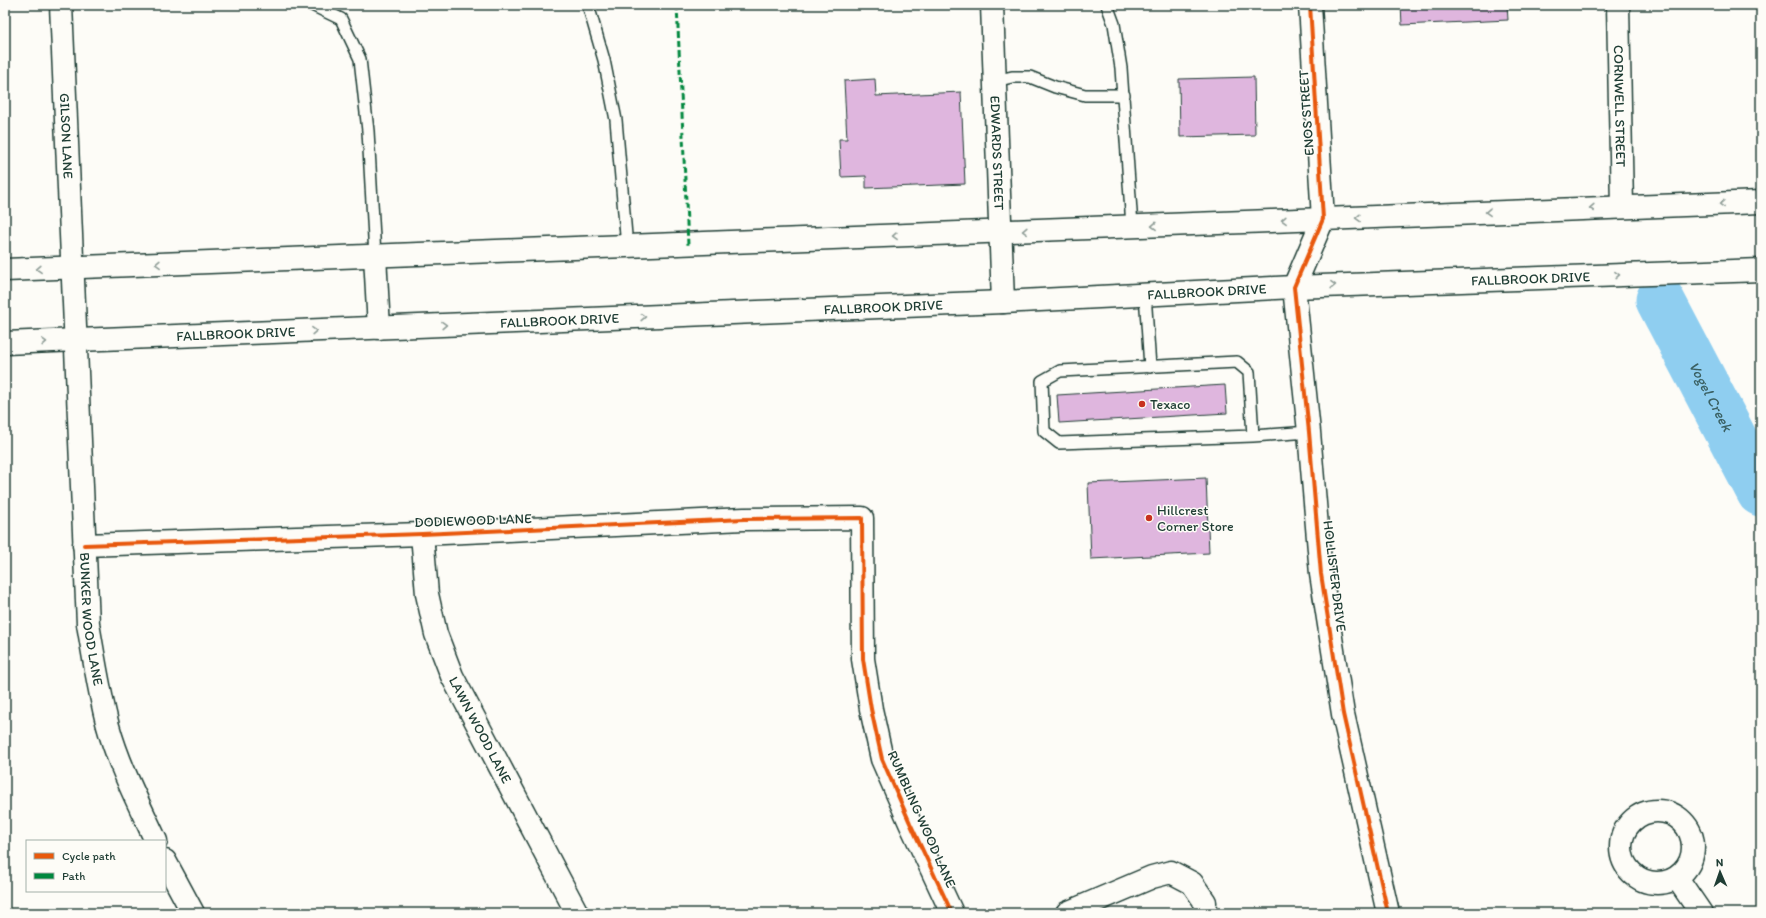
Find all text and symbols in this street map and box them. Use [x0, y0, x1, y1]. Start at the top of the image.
street label: CORNWELL STREET [1610, 45, 1629, 167]
street label: ENOS STREET [1295, 69, 1318, 156]
street label: GILSON LANE [56, 93, 77, 179]
street label: EDWARDS STREET [986, 95, 1008, 211]
one-way arrow [1719, 199, 1725, 208]
one-way arrow [1589, 204, 1595, 212]
one-way arrow [1485, 208, 1491, 217]
one-way arrow [1355, 213, 1361, 222]
one-way arrow [1281, 216, 1287, 225]
one-way arrow [1151, 221, 1157, 230]
one-way arrow [1022, 227, 1028, 235]
one-way arrow [892, 232, 898, 240]
one-way arrow [155, 260, 161, 269]
one-way arrow [36, 265, 42, 273]
street label: FALLBROOK DRIVE [1471, 268, 1591, 290]
one-way arrow [1614, 271, 1620, 279]
street label: FALLBROOK DRIVE [1147, 280, 1267, 304]
one-way arrow [1330, 281, 1336, 289]
street label: FALLBROOK DRIVE [823, 296, 943, 318]
street label: FALLBROOK DRIVE [500, 310, 620, 332]
one-way arrow [640, 312, 646, 321]
one-way arrow [441, 321, 447, 330]
street label: FALLBROOK DRIVE [176, 323, 296, 345]
one-way arrow [311, 326, 317, 335]
one-way arrow [41, 337, 47, 346]
water label: Vogel Creek [1685, 359, 1737, 435]
place label: Texaco [1150, 396, 1190, 413]
marker: Texaco [1137, 399, 1147, 409]
place label: Hillcrest Corner Store [1157, 502, 1234, 535]
street label: DODIEWOOD LANE [414, 510, 532, 531]
marker: Hillcrest Corner Store [1144, 513, 1154, 523]
street label: HOLLISTER DRIVE [1319, 519, 1350, 633]
street label: BUNKER WOOD LANE [76, 552, 107, 687]
street label: LAWN WOOD LANE [445, 674, 515, 786]
street label: RUMBLING WOOD LANE [884, 748, 960, 891]
legend [26, 840, 166, 892]
text: Cycle path [62, 849, 116, 863]
north arrow [1700, 852, 1740, 892]
text: N [1716, 856, 1724, 869]
text: Path [62, 869, 85, 883]

